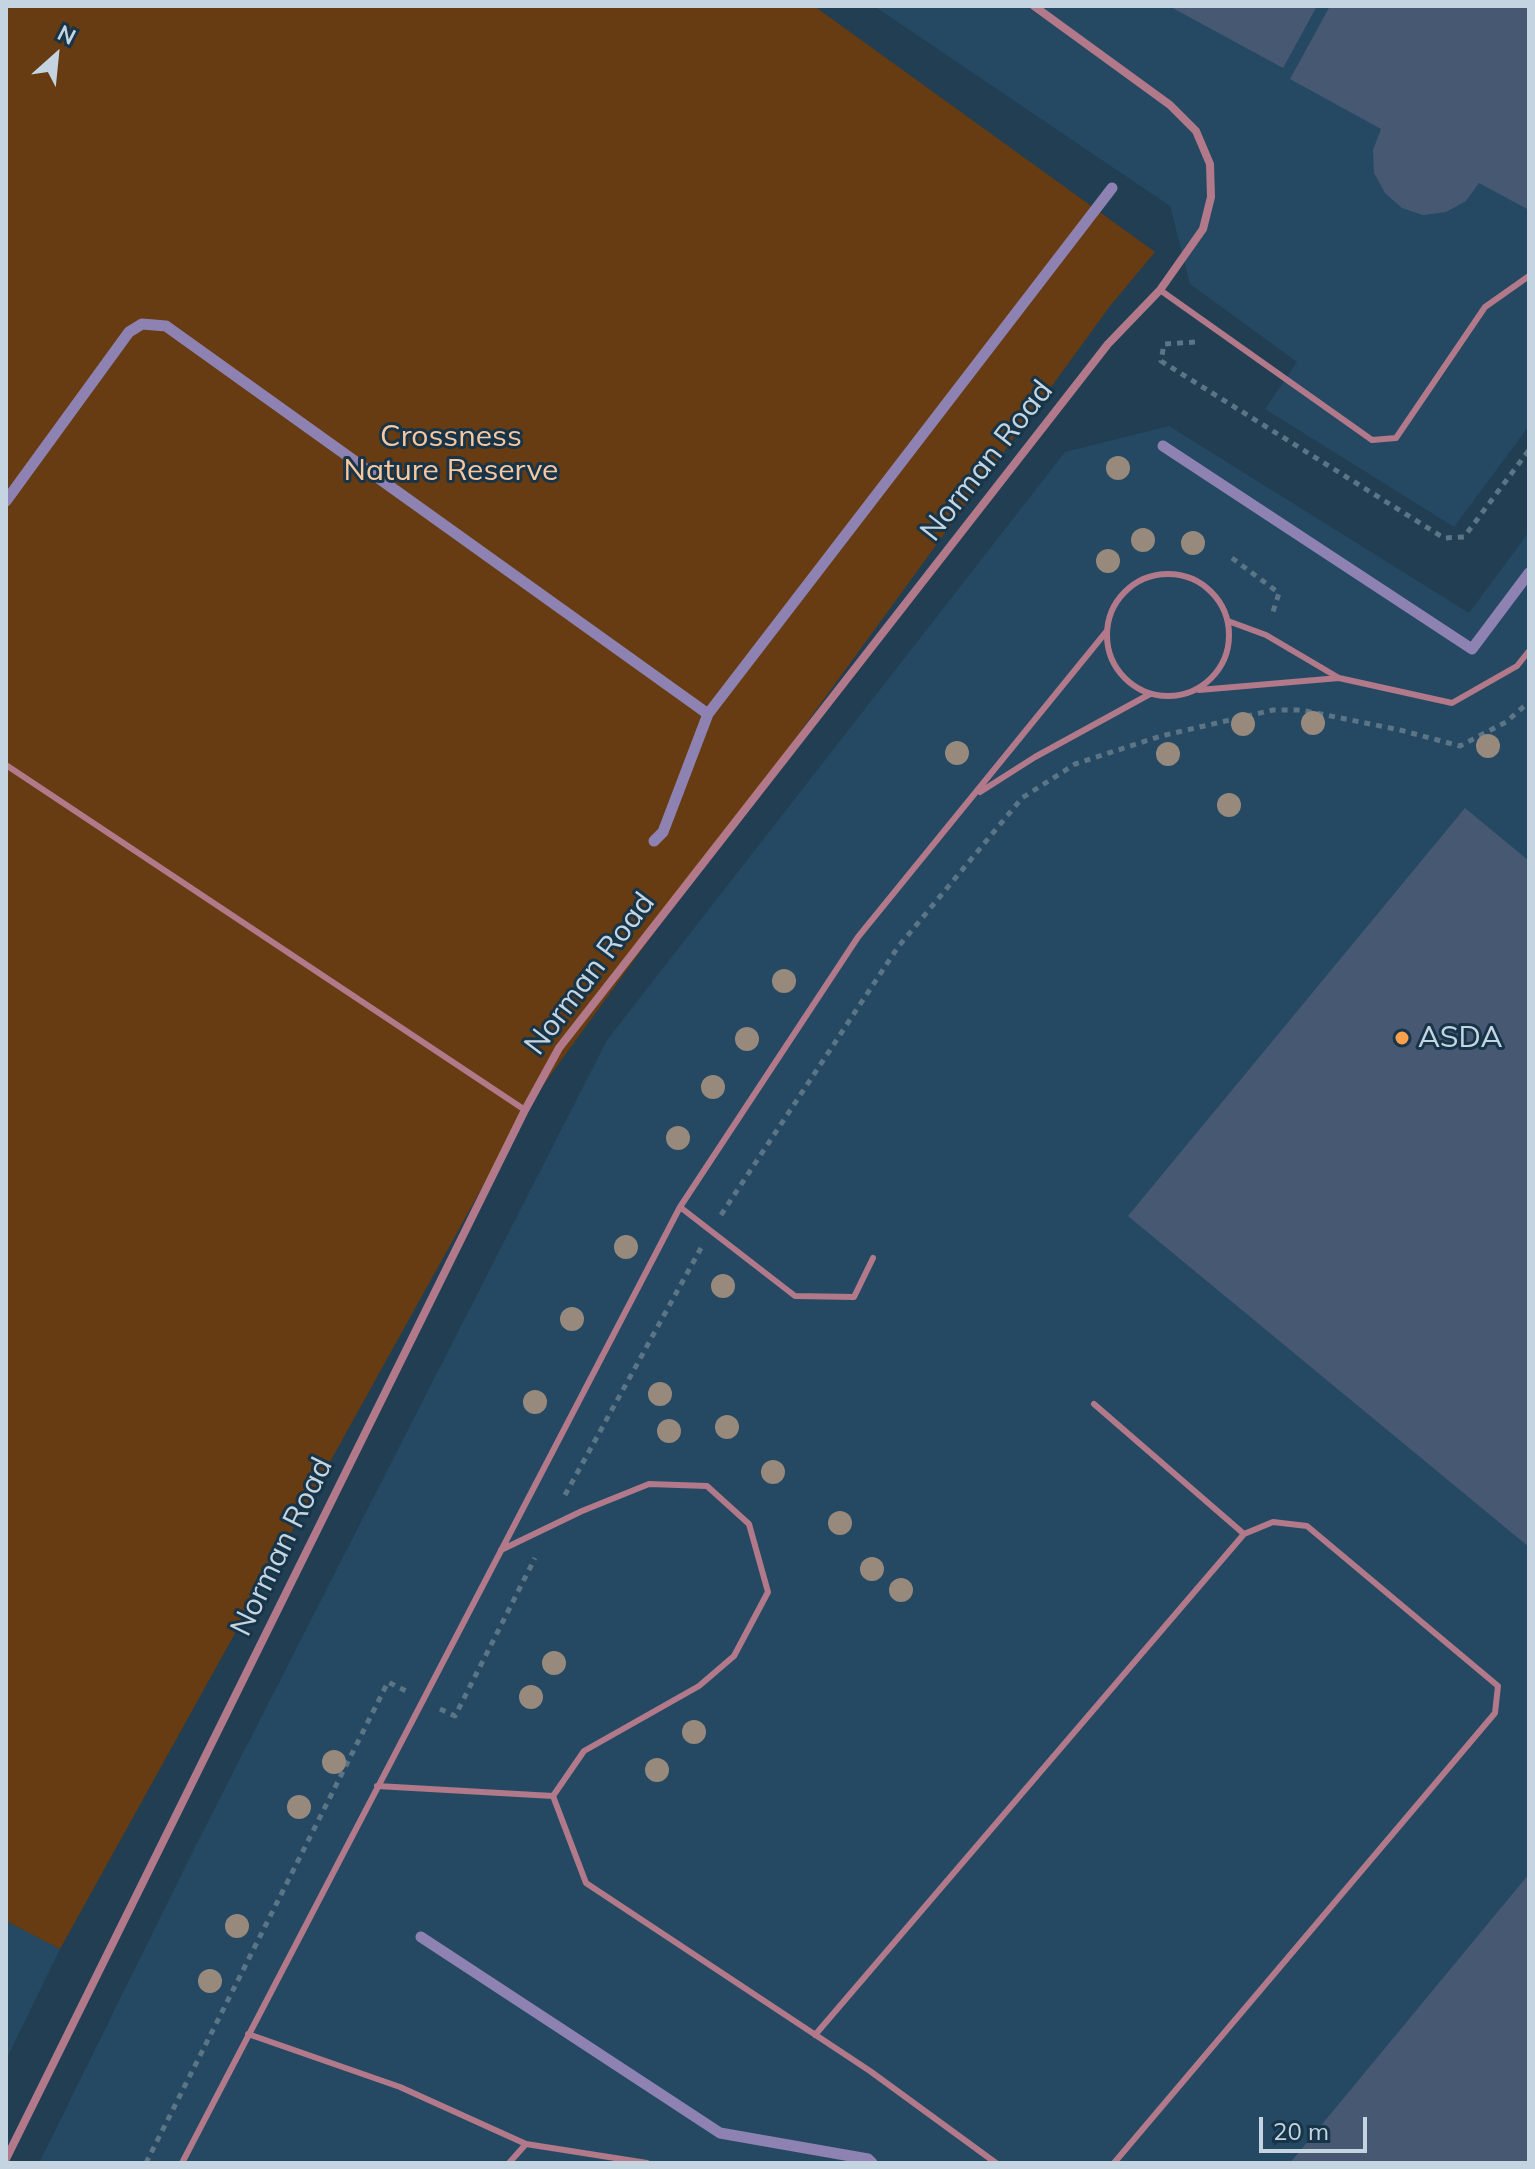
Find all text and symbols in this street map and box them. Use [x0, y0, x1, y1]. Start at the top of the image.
north arrow [16, 16, 96, 96]
text: N [53, 18, 81, 51]
street label: Norman Road [913, 374, 1061, 548]
park label: Crossness Nature Reserve [344, 419, 558, 490]
street label: Norman Road [517, 886, 663, 1062]
place label: ASDA [1418, 1020, 1503, 1056]
marker: ASDA [1393, 1029, 1411, 1047]
street label: Norman Road [223, 1452, 341, 1642]
scale bar [1263, 2101, 1371, 2151]
text: 20 m [1273, 2116, 1329, 2146]

